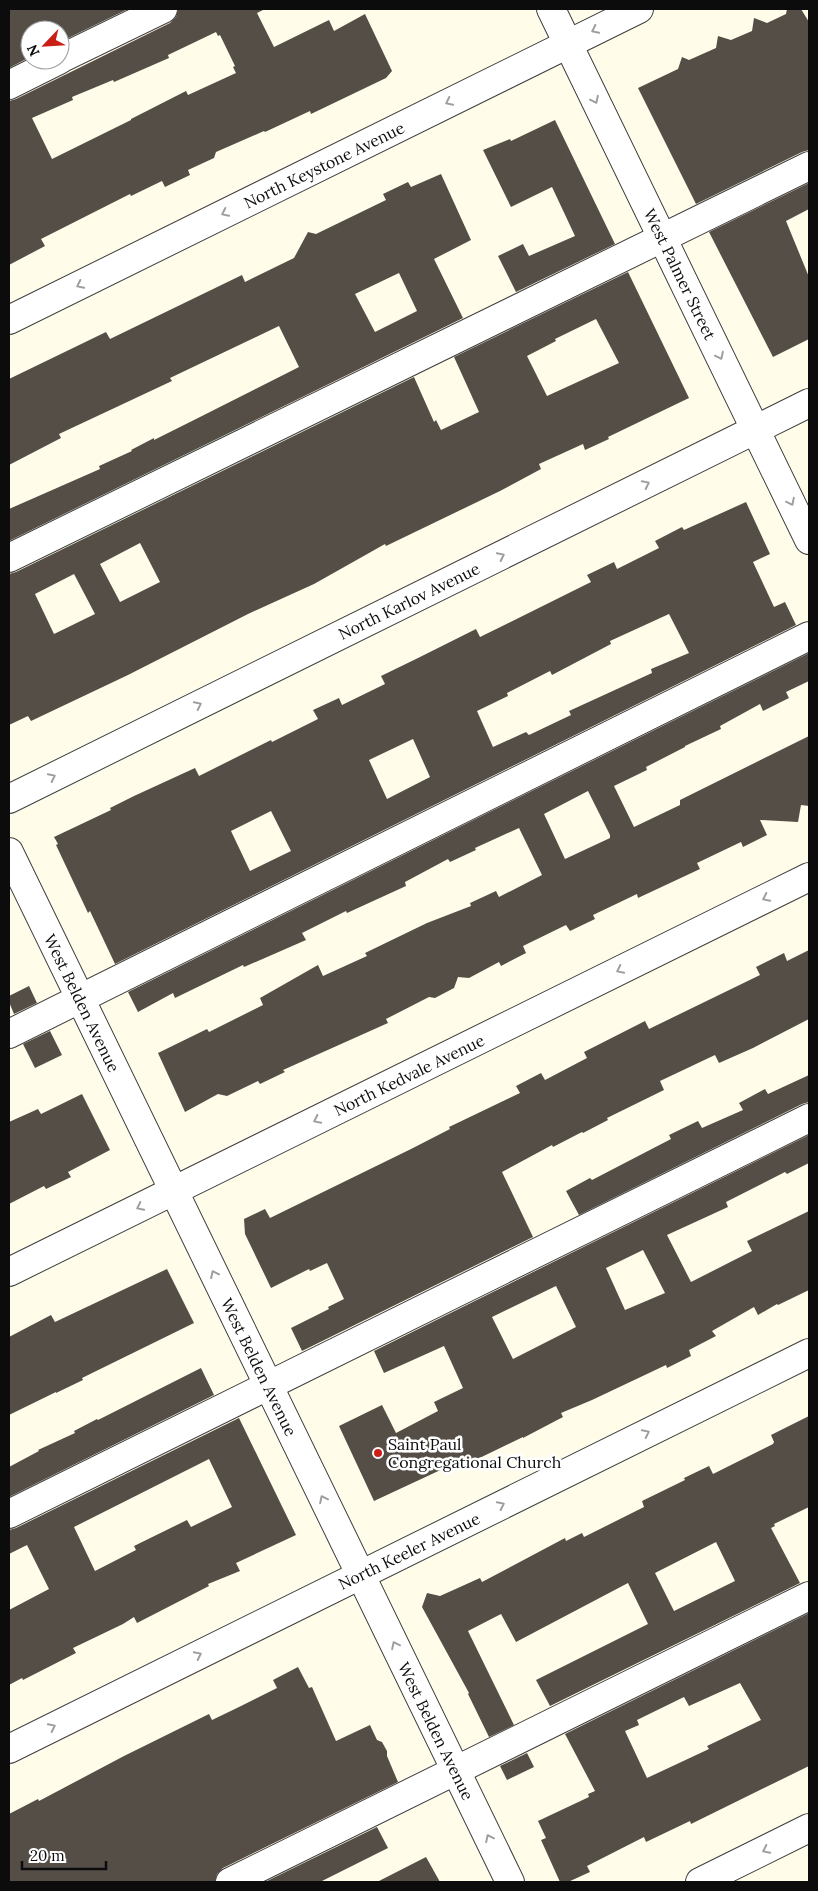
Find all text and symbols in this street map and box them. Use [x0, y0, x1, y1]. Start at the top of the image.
north arrow [20, 20, 70, 70]
one-way arrow [591, 24, 600, 34]
text: N [23, 42, 44, 59]
one-way arrow [589, 95, 599, 104]
one-way arrow [446, 96, 455, 106]
street label: North Keystone Avenue [241, 117, 408, 213]
street label: West Palmer Street [640, 205, 721, 344]
one-way arrow [221, 207, 230, 217]
one-way arrow [76, 279, 85, 289]
one-way arrow [714, 351, 724, 360]
one-way arrow [641, 480, 650, 490]
one-way arrow [785, 497, 795, 506]
one-way arrow [496, 551, 505, 562]
street label: North Karlov Avenue [335, 558, 483, 644]
one-way arrow [193, 701, 202, 711]
one-way arrow [47, 773, 56, 783]
one-way arrow [762, 892, 771, 902]
street label: West Belden Avenue [40, 931, 124, 1076]
one-way arrow [616, 964, 625, 974]
street label: North Kedvale Avenue [331, 1030, 488, 1120]
one-way arrow [314, 1114, 323, 1124]
one-way arrow [136, 1201, 145, 1211]
one-way arrow [210, 1270, 220, 1279]
street label: West Belden Avenue [217, 1295, 301, 1440]
one-way arrow [641, 1429, 650, 1439]
place label: Saint Paul Congregational Church [388, 1434, 562, 1472]
marker: Saint Paul Congregational Church [372, 1447, 384, 1459]
one-way arrow [319, 1495, 330, 1504]
one-way arrow [495, 1501, 504, 1511]
street label: North Keeler Avenue [335, 1508, 483, 1594]
one-way arrow [390, 1641, 401, 1650]
one-way arrow [193, 1651, 202, 1661]
street label: West Belden Avenue [394, 1659, 478, 1804]
one-way arrow [47, 1723, 56, 1733]
one-way arrow [485, 1835, 495, 1844]
scale bar [22, 1838, 106, 1870]
one-way arrow [762, 1844, 771, 1854]
text: 20 m [30, 1846, 65, 1865]

